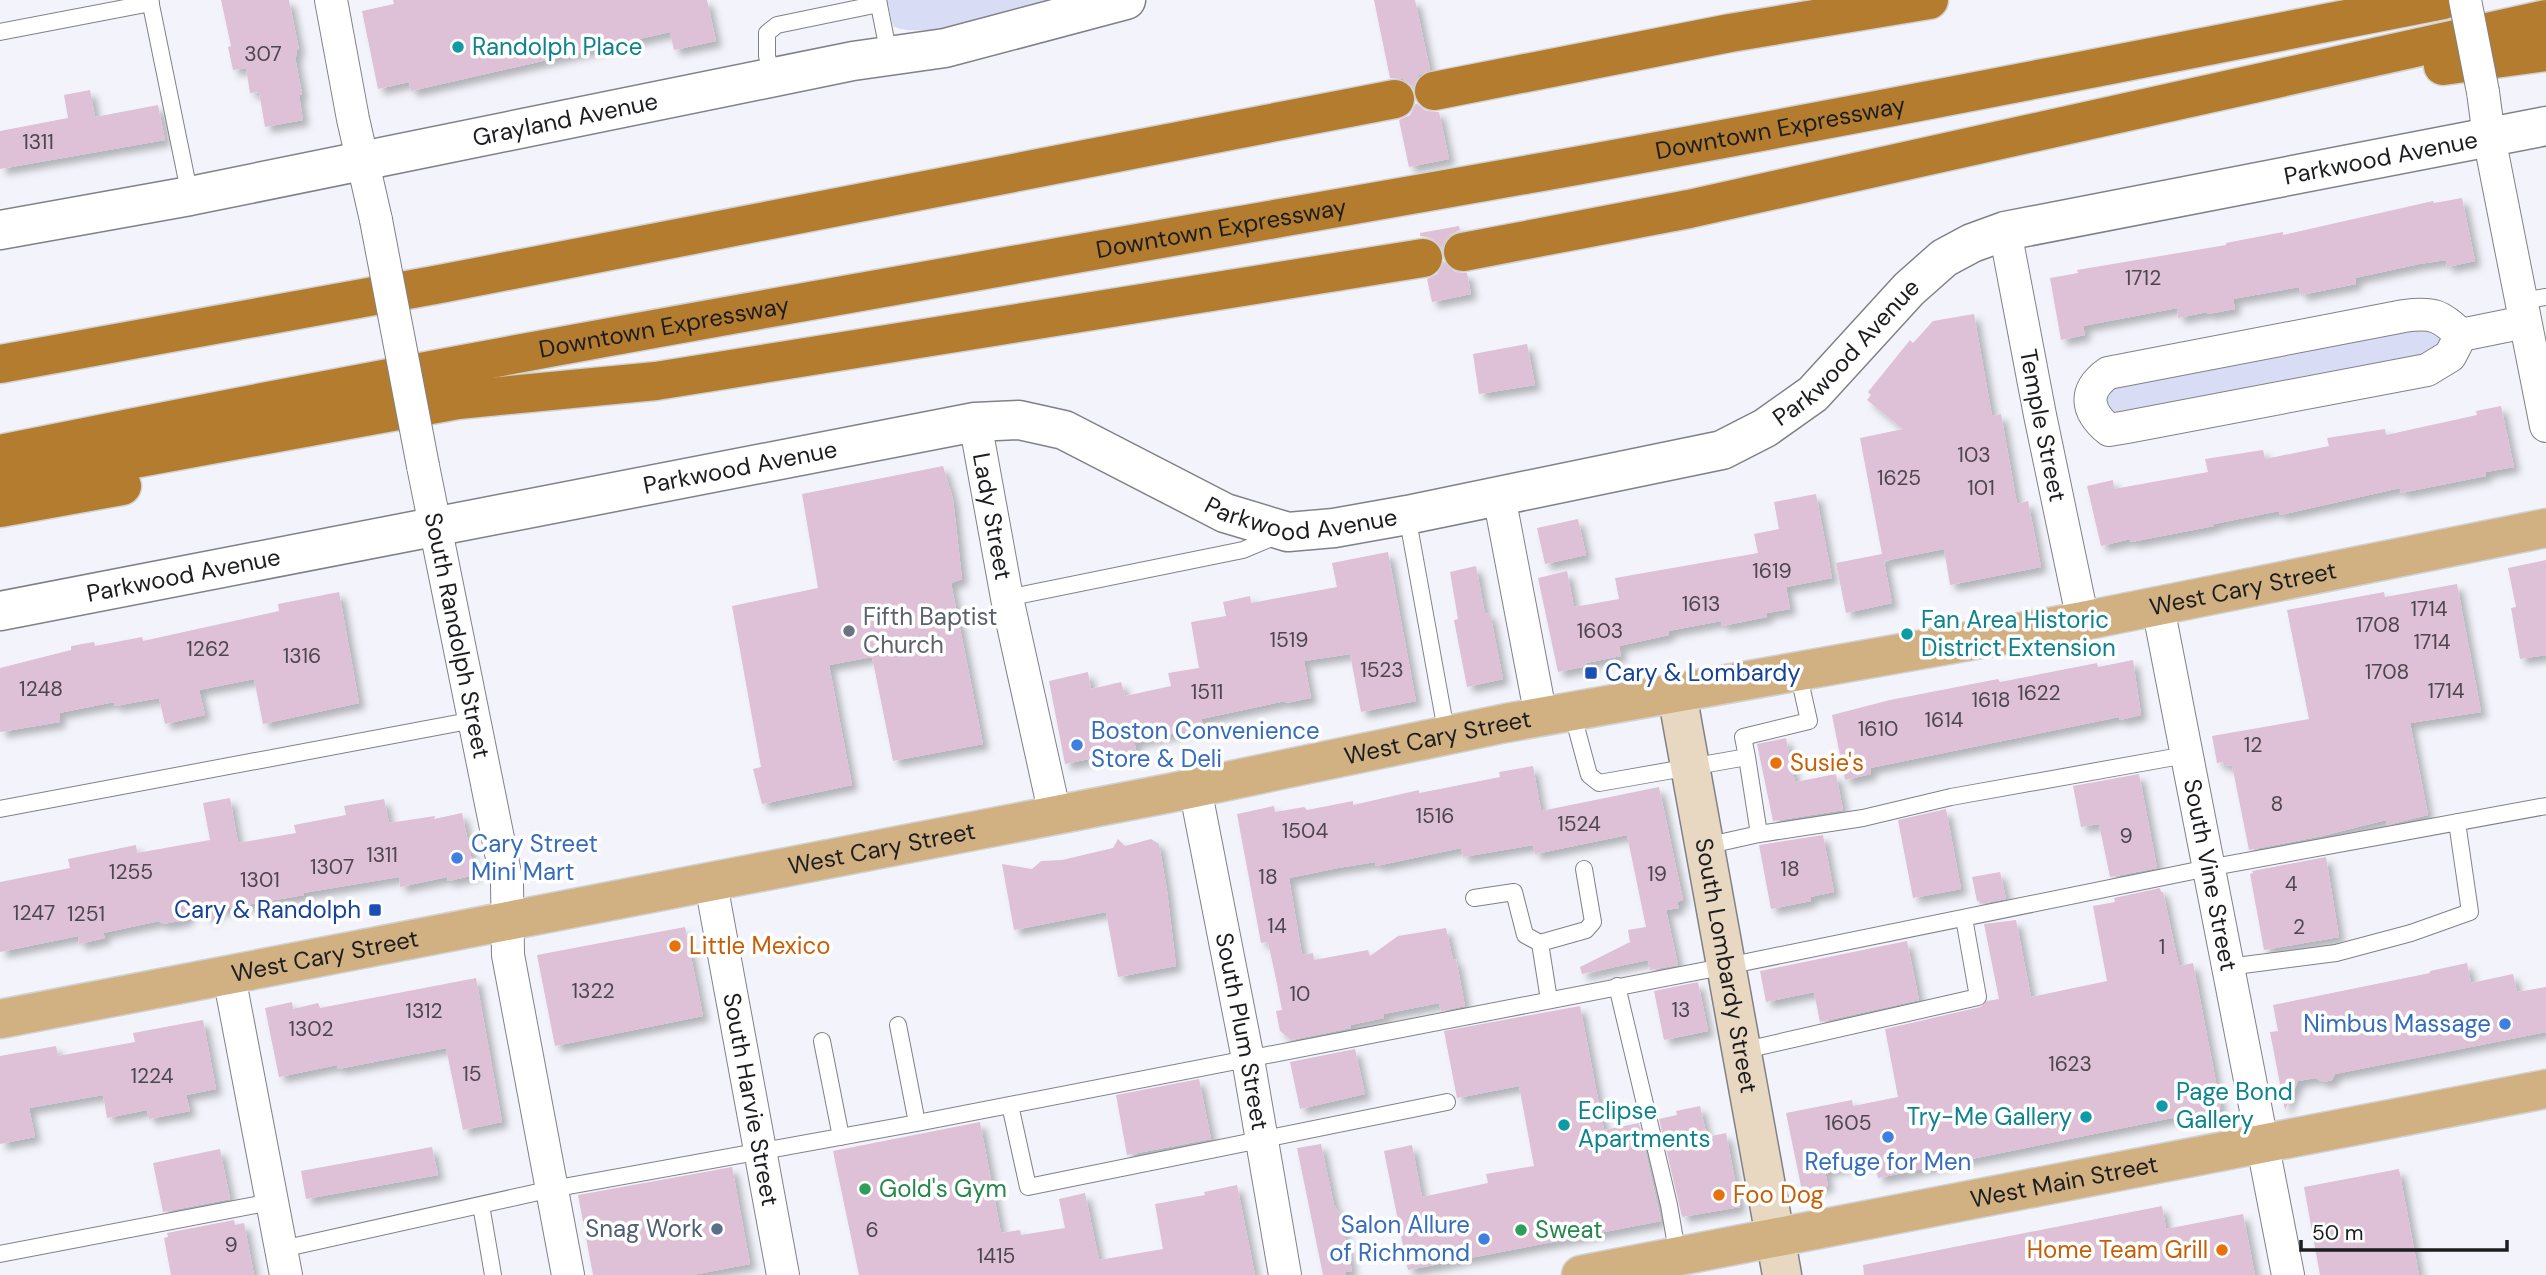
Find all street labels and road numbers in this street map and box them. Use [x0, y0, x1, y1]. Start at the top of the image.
street label: Grayland Avenue [470, 85, 661, 153]
street label: Downtown Expressway [1653, 89, 1908, 166]
street label: Parkwood Avenue [2281, 124, 2480, 192]
street label: Downtown Expressway [1093, 191, 1349, 265]
street label: Parkwood Avenue [1766, 271, 1926, 433]
street label: Downtown Expressway [536, 289, 792, 365]
street label: Temple Street [2013, 346, 2074, 504]
street label: Parkwood Avenue [641, 433, 840, 501]
street label: Lady Street [966, 450, 1019, 582]
street label: Parkwood Avenue [1200, 489, 1400, 548]
street label: South Randolph Street [418, 510, 498, 761]
street label: Parkwood Avenue [84, 541, 283, 609]
street label: West Cary Street [2147, 554, 2339, 622]
street label: West Cary Street [1341, 703, 1533, 771]
street label: South Vine Street [2177, 776, 2245, 974]
street label: West Cary Street [785, 815, 978, 881]
street label: South Lombardy Street [1688, 835, 1765, 1096]
street label: West Cary Street [229, 922, 421, 989]
street label: South Plum Street [1209, 930, 1276, 1133]
street label: South Harvie Street [716, 990, 786, 1209]
street label: West Main Street [1968, 1148, 2160, 1215]

